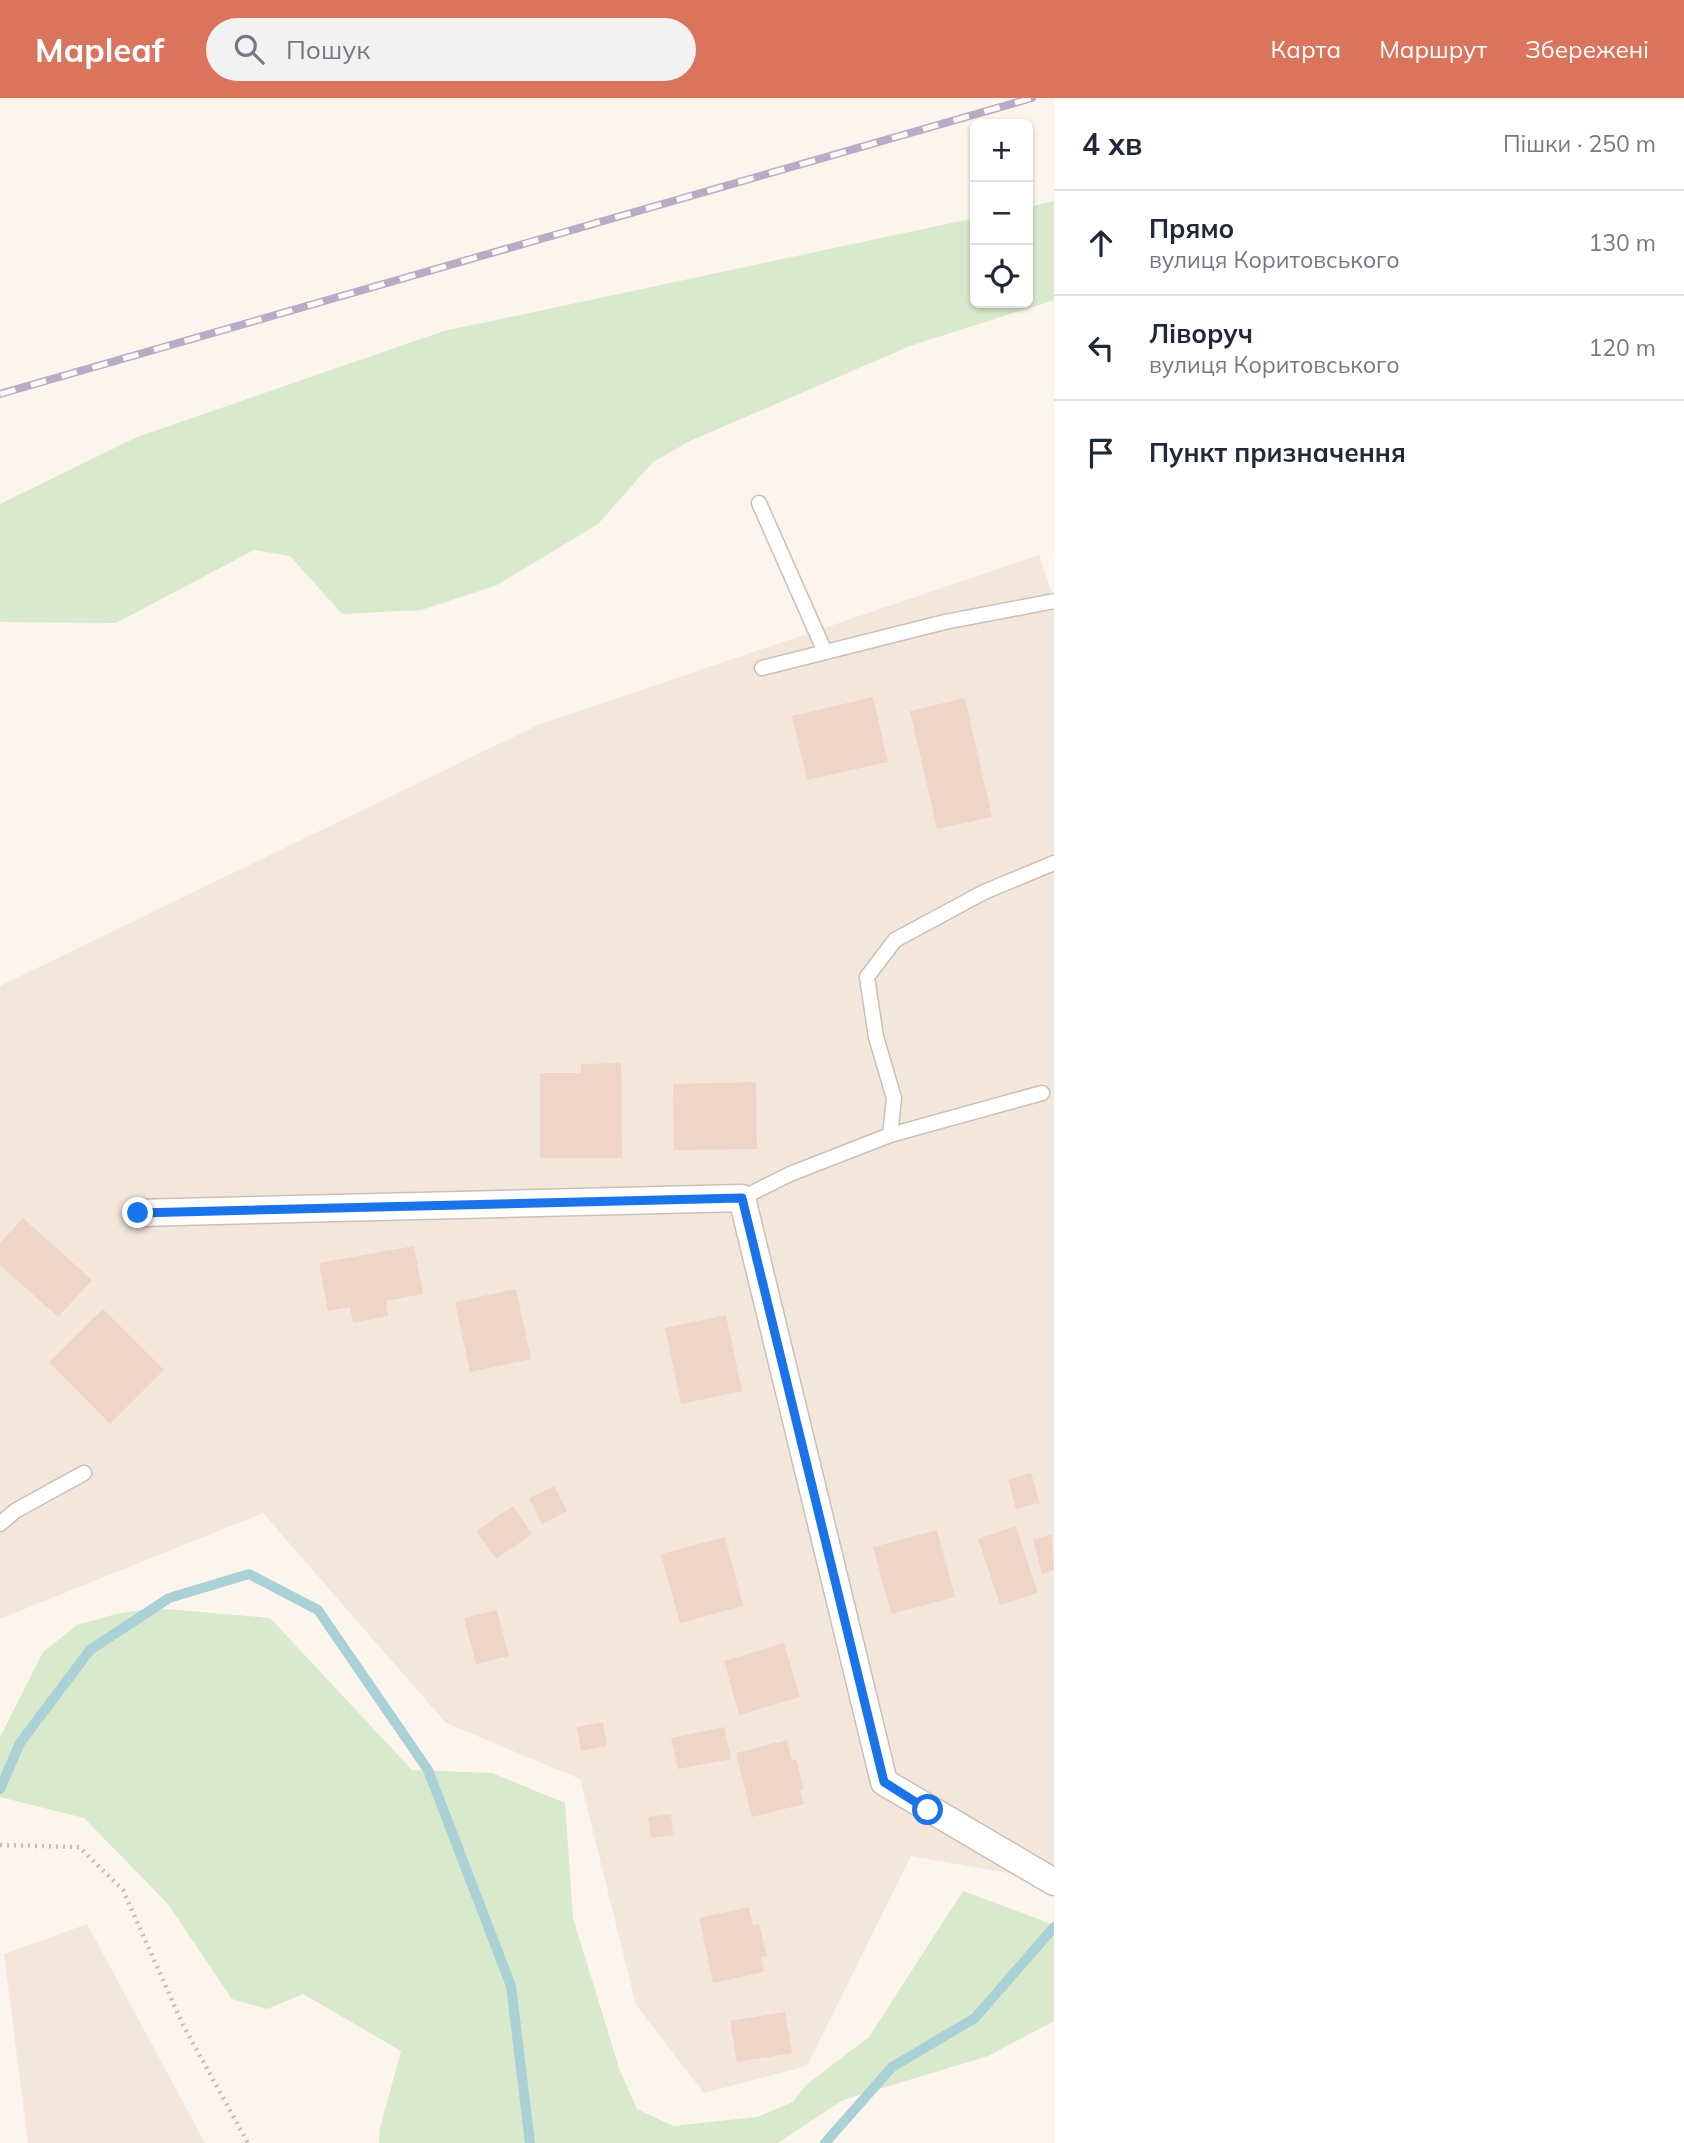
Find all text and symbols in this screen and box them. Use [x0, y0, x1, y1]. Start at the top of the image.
search box [206, 18, 696, 81]
text: Mapleaf [35, 29, 164, 70]
icon: search [230, 30, 268, 68]
text: Пошук [286, 33, 370, 66]
text: Карта [1271, 34, 1341, 64]
text: Маршрут [1379, 34, 1487, 64]
text: Збережені [1525, 34, 1649, 64]
map controls [970, 119, 1033, 308]
button: + [970, 119, 1033, 182]
text: 4 хв [1082, 125, 1142, 163]
text: Пішки · 250 m [1503, 129, 1656, 158]
button: − [970, 182, 1033, 245]
text: Прямо [1149, 212, 1234, 245]
icon: ahead [1082, 224, 1120, 262]
text: 130 m [1588, 228, 1656, 257]
button: locate [970, 245, 1033, 308]
text: вулиця Коритовського [1149, 245, 1400, 274]
text: Ліворуч [1149, 317, 1253, 350]
icon: left [1082, 329, 1120, 367]
text: 120 m [1588, 333, 1656, 362]
text: вулиця Коритовського [1149, 350, 1400, 379]
icon: arrive [1082, 434, 1120, 472]
text: Пункт призначення [1149, 436, 1406, 469]
route end [122, 1197, 153, 1228]
route start [912, 1794, 943, 1825]

